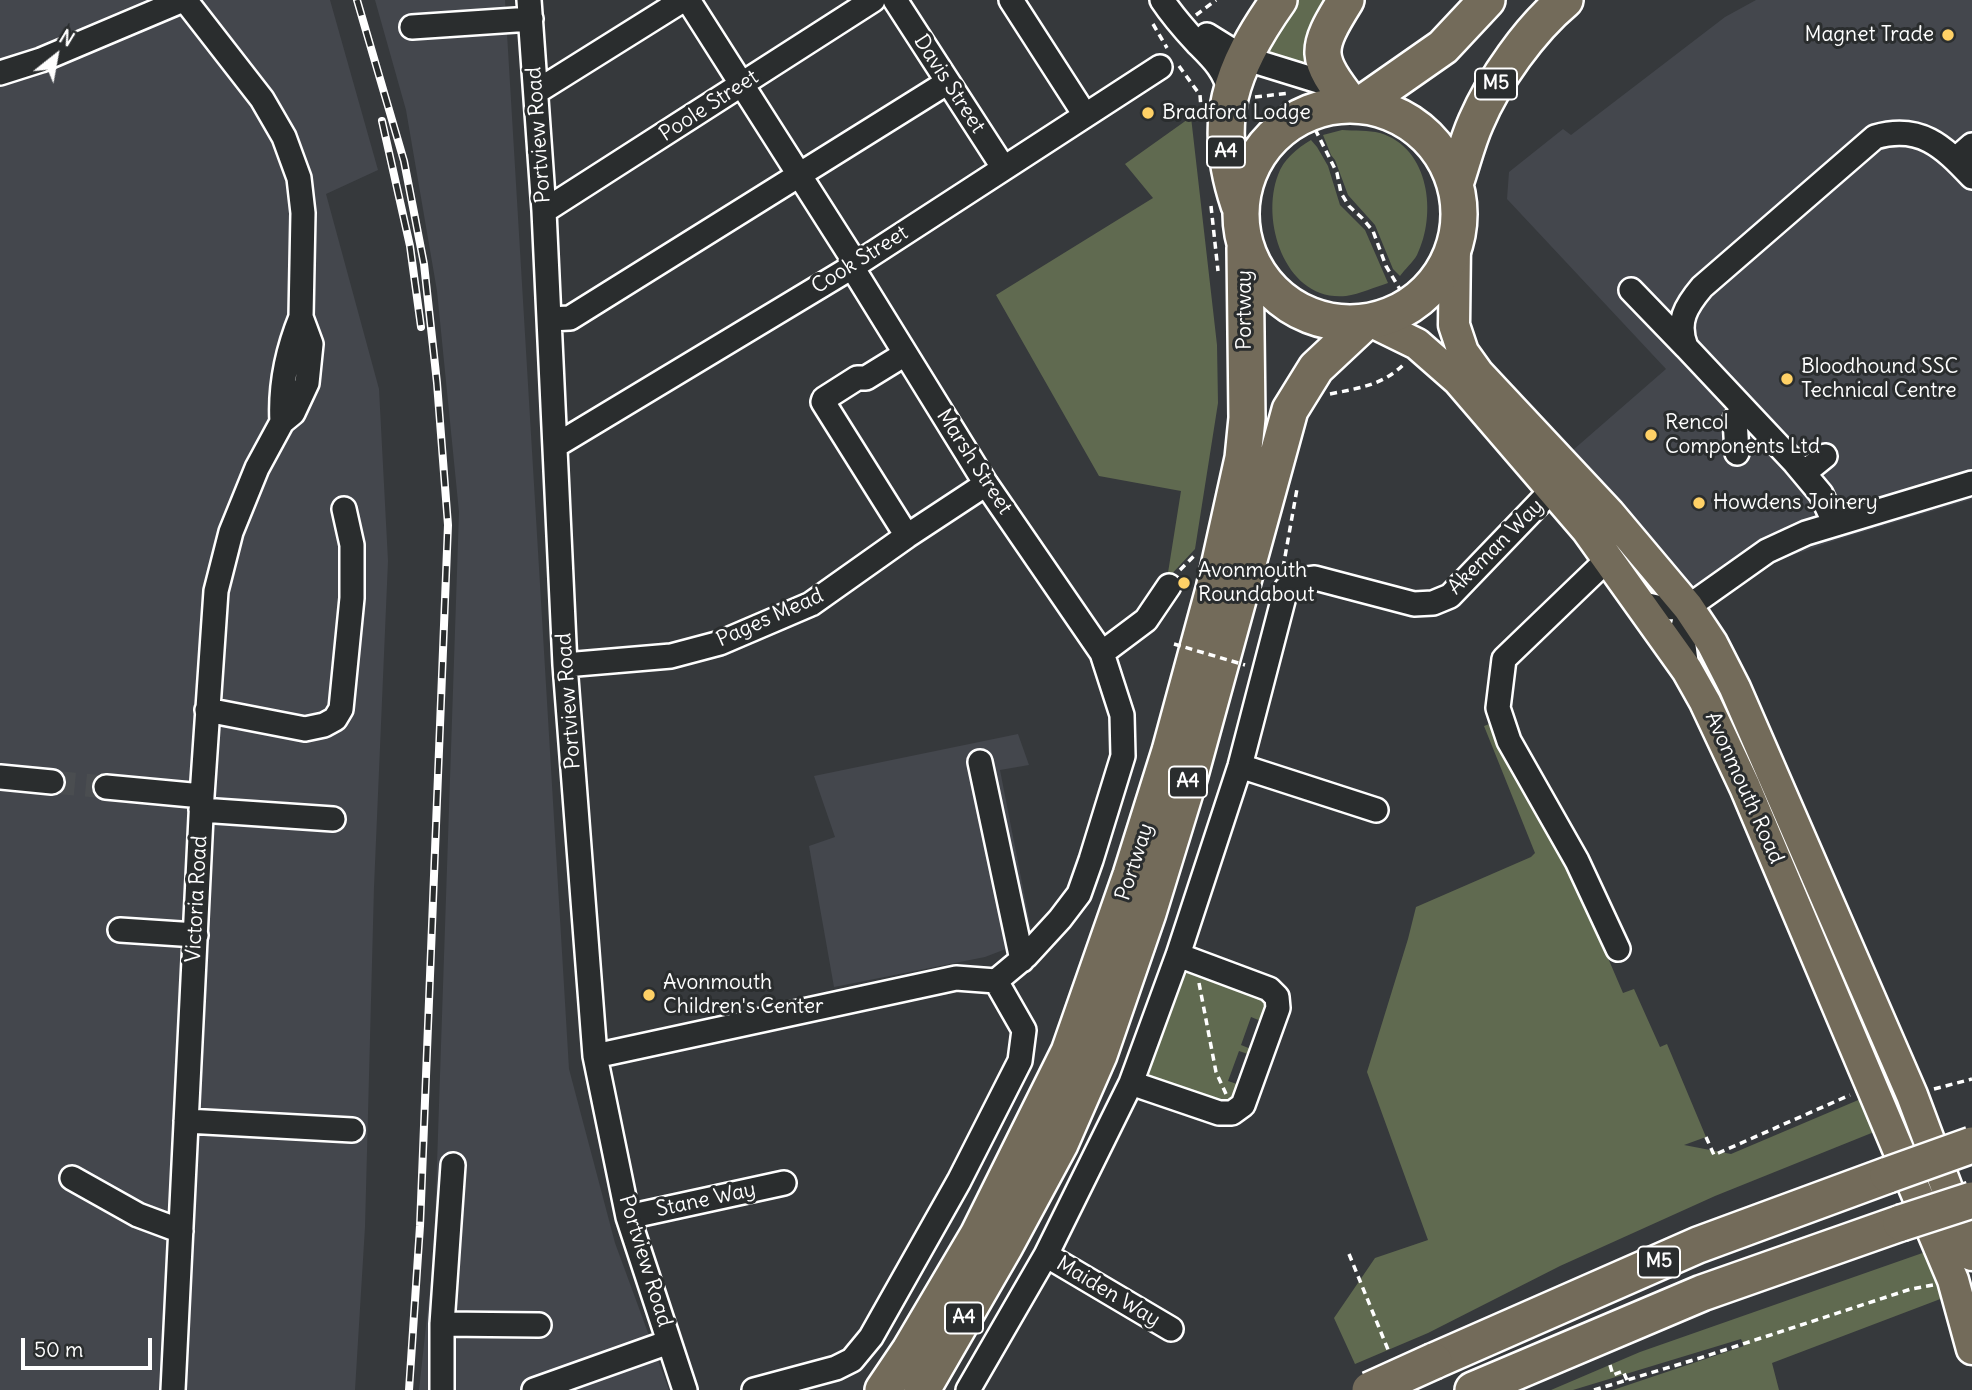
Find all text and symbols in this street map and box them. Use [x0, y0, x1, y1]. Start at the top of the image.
north arrow [21, 21, 91, 91]
place label: Magnet Trade [1805, 22, 1934, 48]
text: N [55, 24, 79, 52]
marker: Magnet Trade [1940, 27, 1956, 43]
street label: Davis Street [908, 30, 990, 138]
street label: Poole Street [655, 65, 763, 147]
street label: Portview Road [522, 66, 556, 204]
road number: M5 [1475, 68, 1517, 100]
place label: Bradford Lodge [1162, 100, 1311, 126]
marker: Bradford Lodge [1140, 105, 1156, 121]
road number: A4 [1207, 136, 1245, 168]
street label: Cook Street [807, 220, 913, 300]
street label: Portway [1232, 270, 1258, 350]
place label: Bloodhound SSC Technical Centre [1801, 354, 1958, 404]
marker: Bloodhound SSC Technical Centre [1779, 371, 1795, 387]
street label: Marsh Street [931, 405, 1017, 519]
place label: Rencol Components Ltd [1665, 410, 1820, 460]
marker: Rencol Components Ltd [1643, 427, 1659, 443]
place label: Howdens Joinery [1713, 490, 1878, 516]
street label: Akeman Way [1443, 494, 1549, 600]
marker: Howdens Joinery [1691, 495, 1707, 511]
place label: Avonmouth Roundabout [1198, 558, 1314, 608]
marker: Avonmouth Roundabout [1176, 575, 1192, 591]
street label: Pages Mead [713, 583, 827, 653]
street label: Portview Road [552, 632, 586, 770]
street label: Avonmouth Road [1699, 708, 1789, 868]
road number: A4 [1169, 766, 1207, 797]
street label: Portway [1111, 820, 1159, 904]
street label: Victoria Road [181, 835, 213, 963]
place label: Avonmouth Children's Center [663, 970, 824, 1020]
marker: Avonmouth Children's Center [641, 987, 657, 1003]
street label: Stane Way [654, 1177, 758, 1223]
street label: Portview Road [613, 1192, 677, 1330]
road number: M5 [1638, 1246, 1680, 1278]
street label: Maiden Way [1052, 1251, 1164, 1333]
road number: A4 [945, 1302, 983, 1334]
scale bar [24, 1324, 156, 1368]
text: 50 m [34, 1336, 83, 1363]

